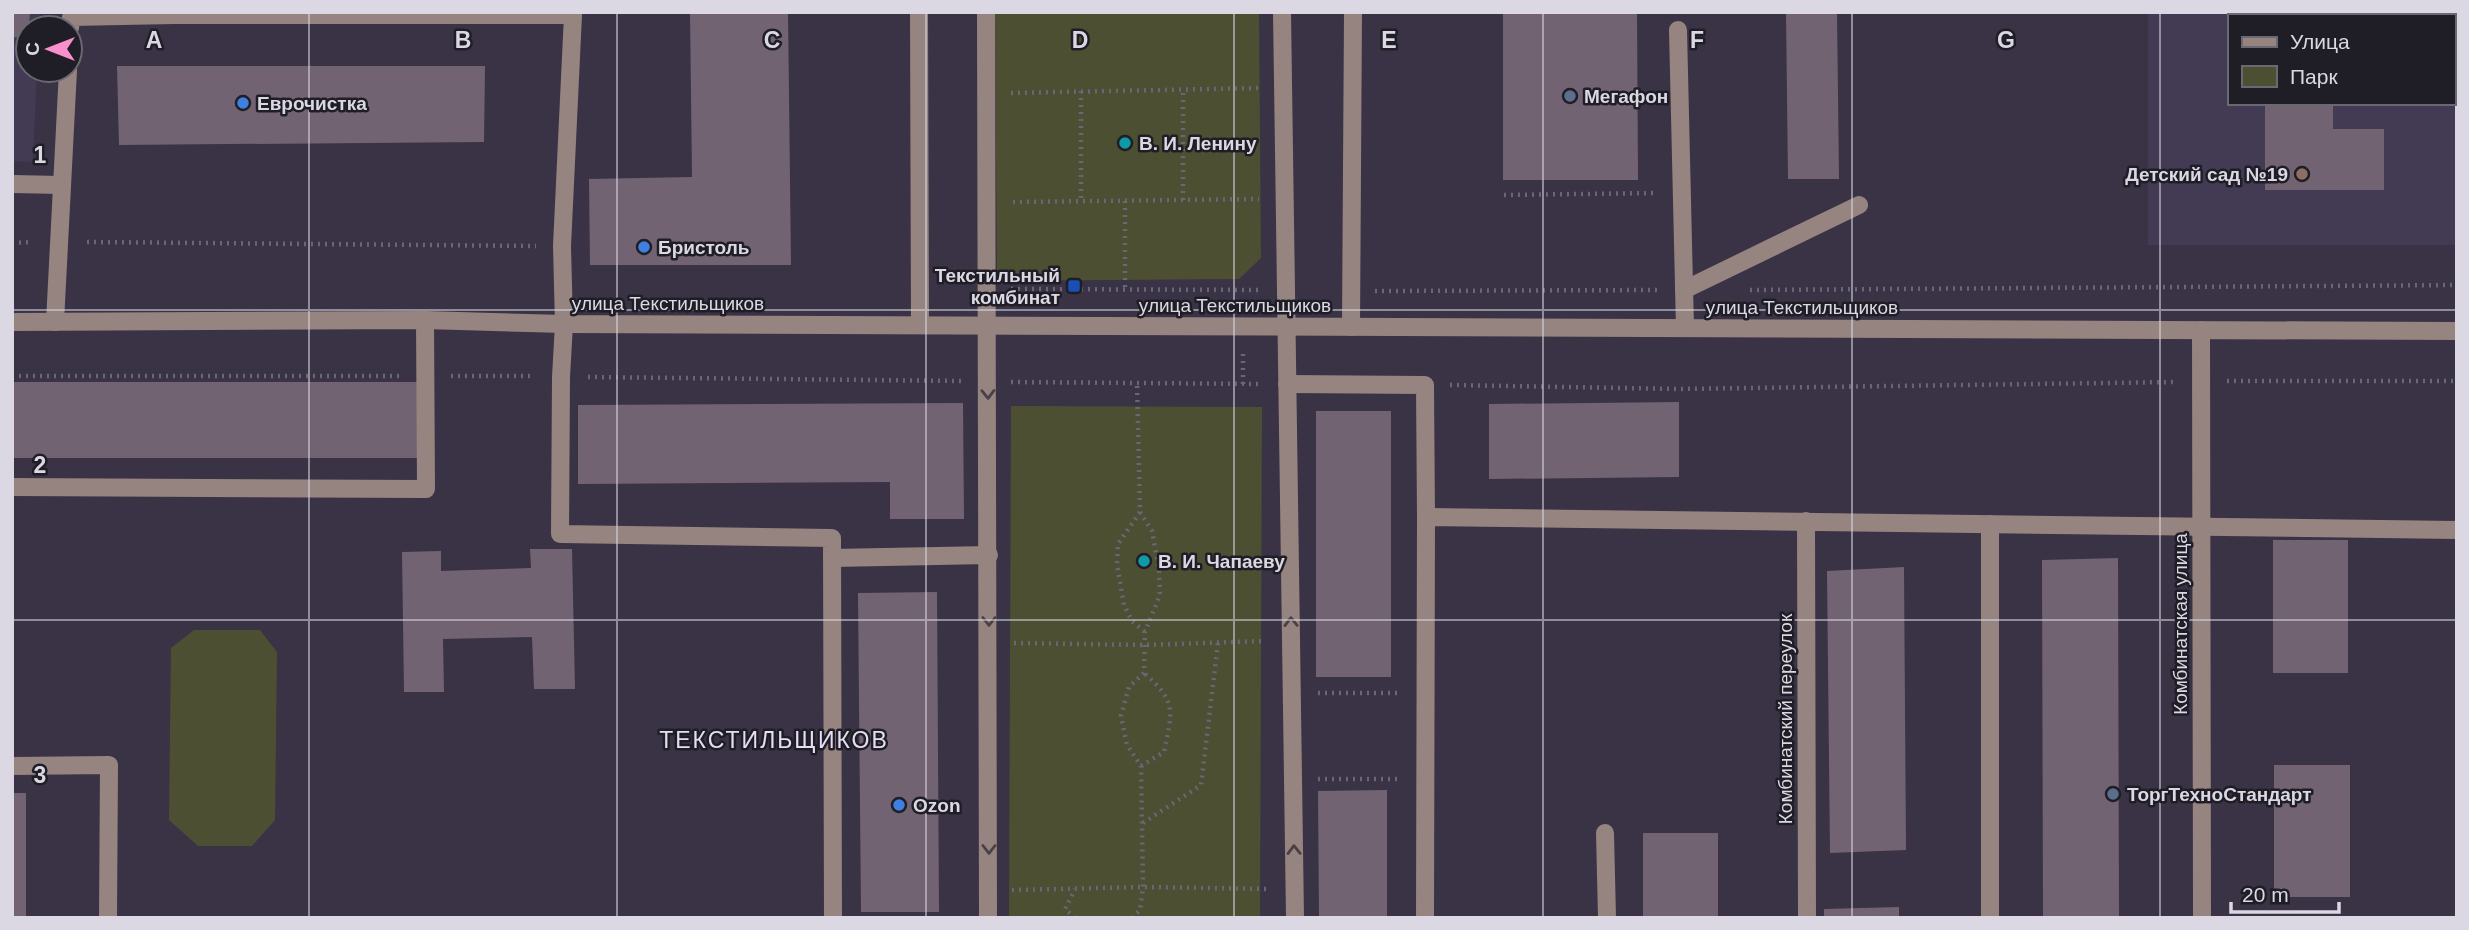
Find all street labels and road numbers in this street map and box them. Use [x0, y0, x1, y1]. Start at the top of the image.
street label: улица Текстильщиков [572, 293, 764, 314]
street label: улица Текстильщиков [1139, 295, 1331, 316]
street label: улица Текстильщиков [1706, 297, 1898, 318]
street label: Комбинатская улица [2170, 533, 2191, 715]
street label: Комбинатский переулок [1775, 613, 1796, 824]

